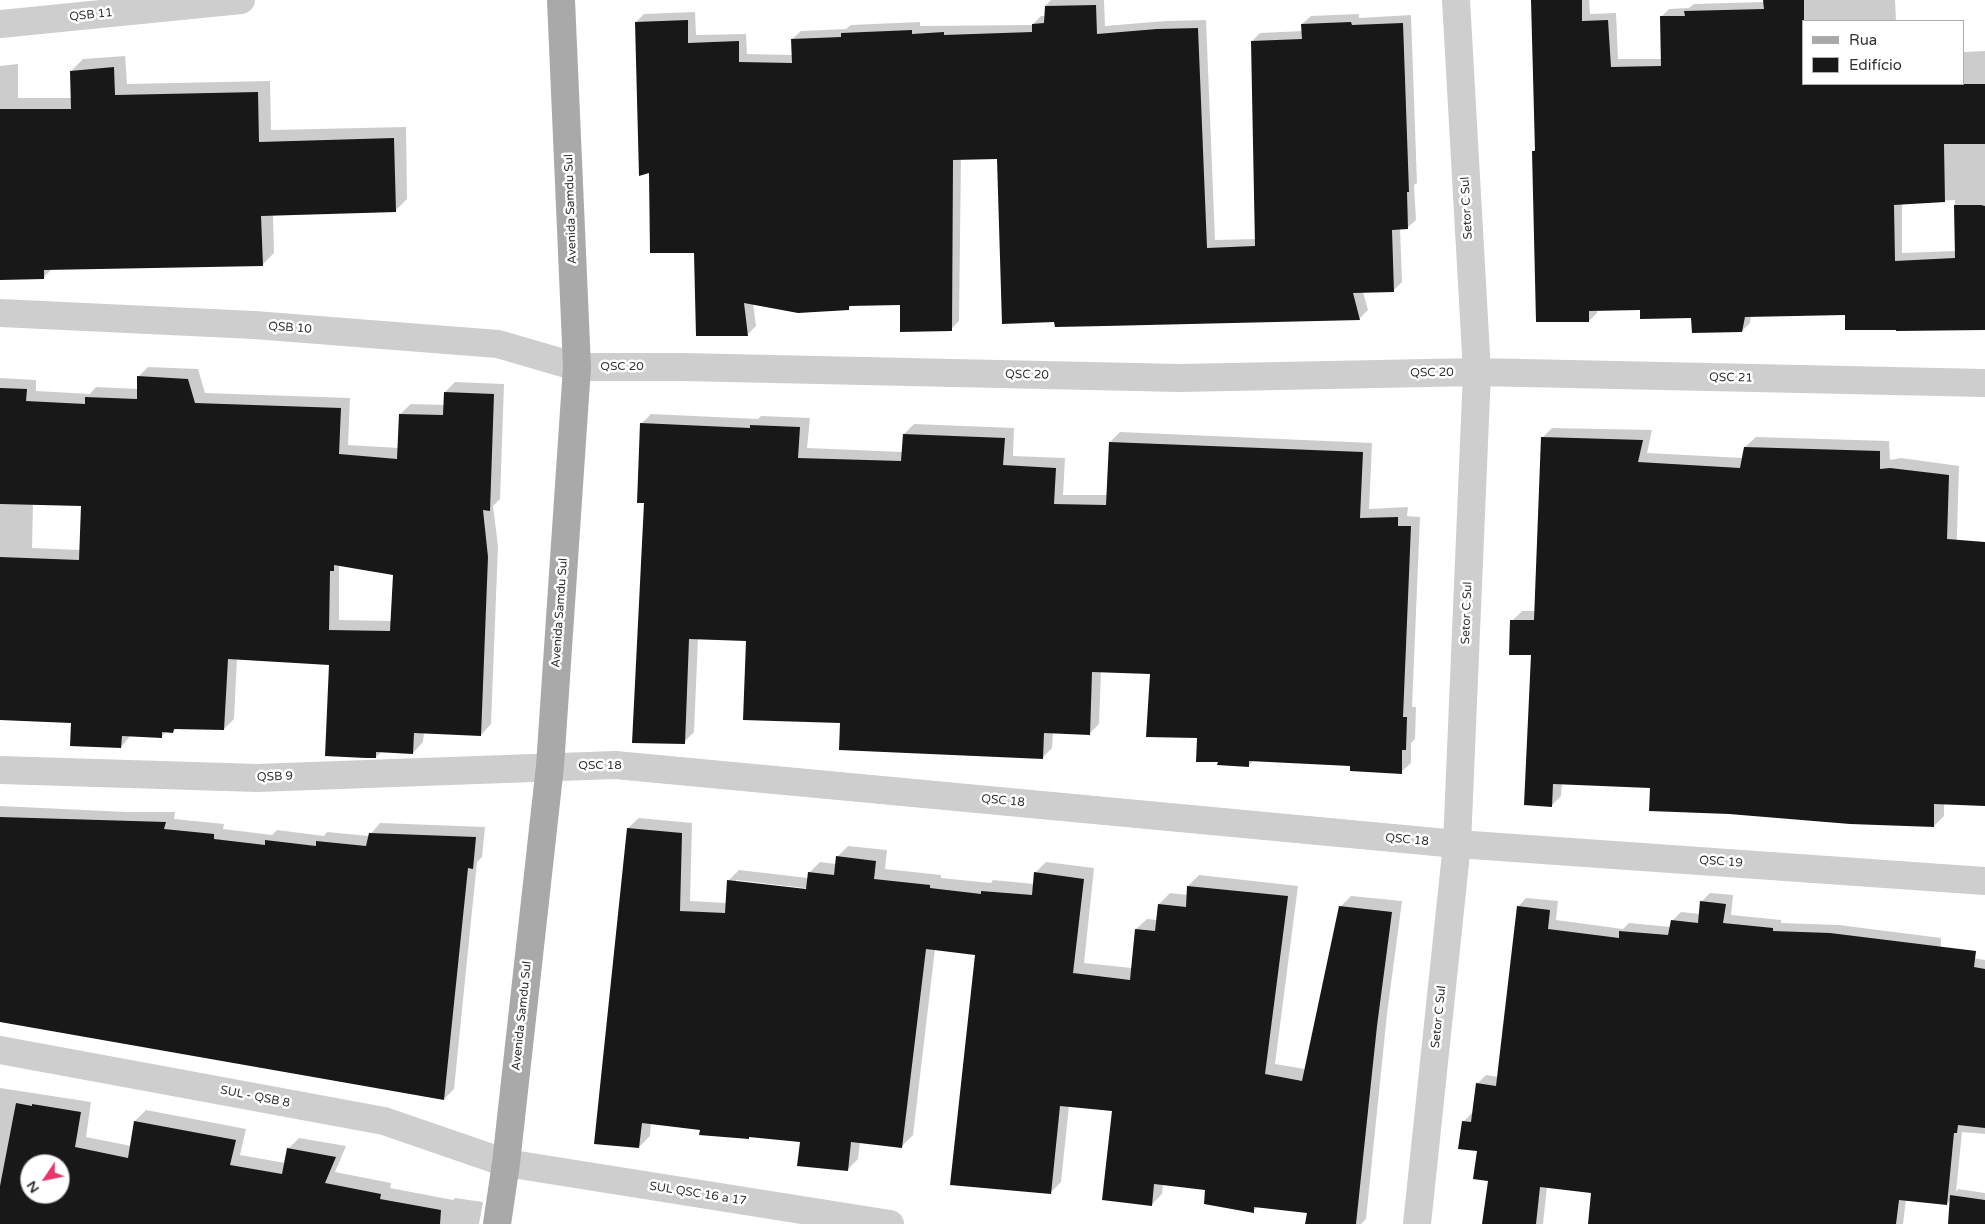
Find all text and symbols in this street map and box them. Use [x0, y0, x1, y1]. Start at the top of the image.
street label: QSB 11 [69, 6, 113, 24]
legend [1802, 20, 1965, 85]
text: Rua [1849, 31, 1877, 49]
text: Edifício [1849, 56, 1902, 74]
street label: Avenida Samdu Sul [562, 154, 580, 264]
street label: Setor C Sul [1458, 176, 1476, 240]
street label: QSB 10 [268, 319, 312, 337]
street label: QSC 20 [600, 360, 644, 374]
street label: QSC 20 [1410, 365, 1454, 381]
street label: QSC 20 [1005, 367, 1049, 383]
street label: QSC 21 [1709, 370, 1753, 386]
street label: Avenida Samdu Sul [549, 558, 571, 668]
street label: Setor C Sul [1459, 581, 1475, 645]
street label: QSC 18 [578, 759, 622, 773]
street label: QSB 9 [257, 769, 293, 785]
street label: QSC 18 [981, 792, 1025, 810]
street label: QSC 18 [1385, 831, 1429, 849]
street label: QSC 19 [1699, 853, 1743, 871]
street label: Avenida Samdu Sul [509, 961, 535, 1071]
street label: Setor C Sul [1429, 985, 1449, 1049]
street label: SUL - QSB 8 [219, 1083, 291, 1111]
north arrow [20, 1154, 70, 1204]
text: N [23, 1178, 43, 1197]
street label: SUL QSC 16 a 17 [648, 1179, 748, 1209]

